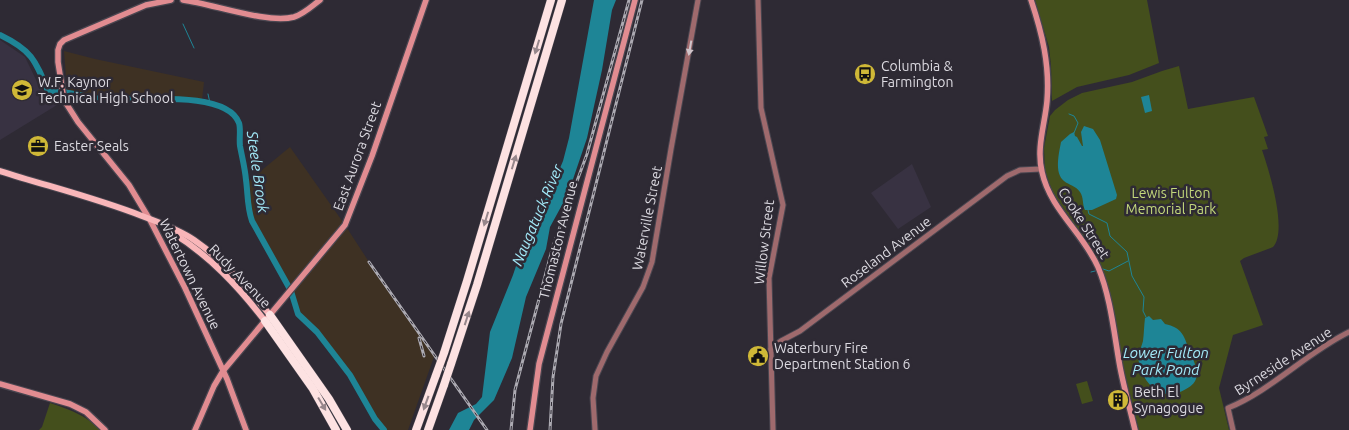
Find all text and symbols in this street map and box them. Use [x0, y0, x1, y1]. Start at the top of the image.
one-way arrow [532, 39, 540, 54]
one-way arrow [685, 40, 693, 56]
place label: Columbia & Farmington [881, 58, 954, 90]
bus stop icon: Columbia & Farmington [853, 62, 877, 86]
place label: W.F. Kaynor Technical High School [38, 74, 174, 106]
school or university icon: W.F. Kaynor Technical High School [10, 78, 34, 102]
street label: East Aurora Street [330, 99, 384, 213]
water label: Steele Brook [244, 129, 272, 214]
office icon: Easter Seals [26, 134, 50, 158]
place label: Easter Seals [54, 138, 129, 154]
one-way arrow [510, 155, 518, 170]
water label: Naugatuck River [508, 161, 566, 268]
street label: Waterville Street [629, 164, 665, 272]
street label: Thomaston Avenue [536, 179, 580, 301]
street label: Cooke Street [1055, 184, 1113, 262]
park label: Lewis Fulton Memorial Park [1126, 185, 1216, 217]
street label: Willow Street [751, 198, 777, 285]
one-way arrow [481, 212, 489, 227]
street label: Roseland Avenue [838, 213, 934, 291]
street label: Watertown Avenue [156, 216, 224, 332]
street label: Rudy Avenue [206, 241, 274, 311]
one-way arrow [463, 310, 471, 325]
street label: Byrneside Avenue [1232, 324, 1334, 398]
place label: Waterbury Fire Department Station 6 [774, 340, 911, 372]
public building icon: Waterbury Fire Department Station 6 [746, 344, 770, 368]
water label: Lower Fulton Park Pond [1123, 344, 1209, 378]
place label: Beth El Synagogue [1134, 384, 1203, 416]
building icon: Beth El Synagogue [1106, 388, 1130, 412]
one-way arrow [422, 395, 429, 410]
one-way arrow [318, 398, 327, 411]

